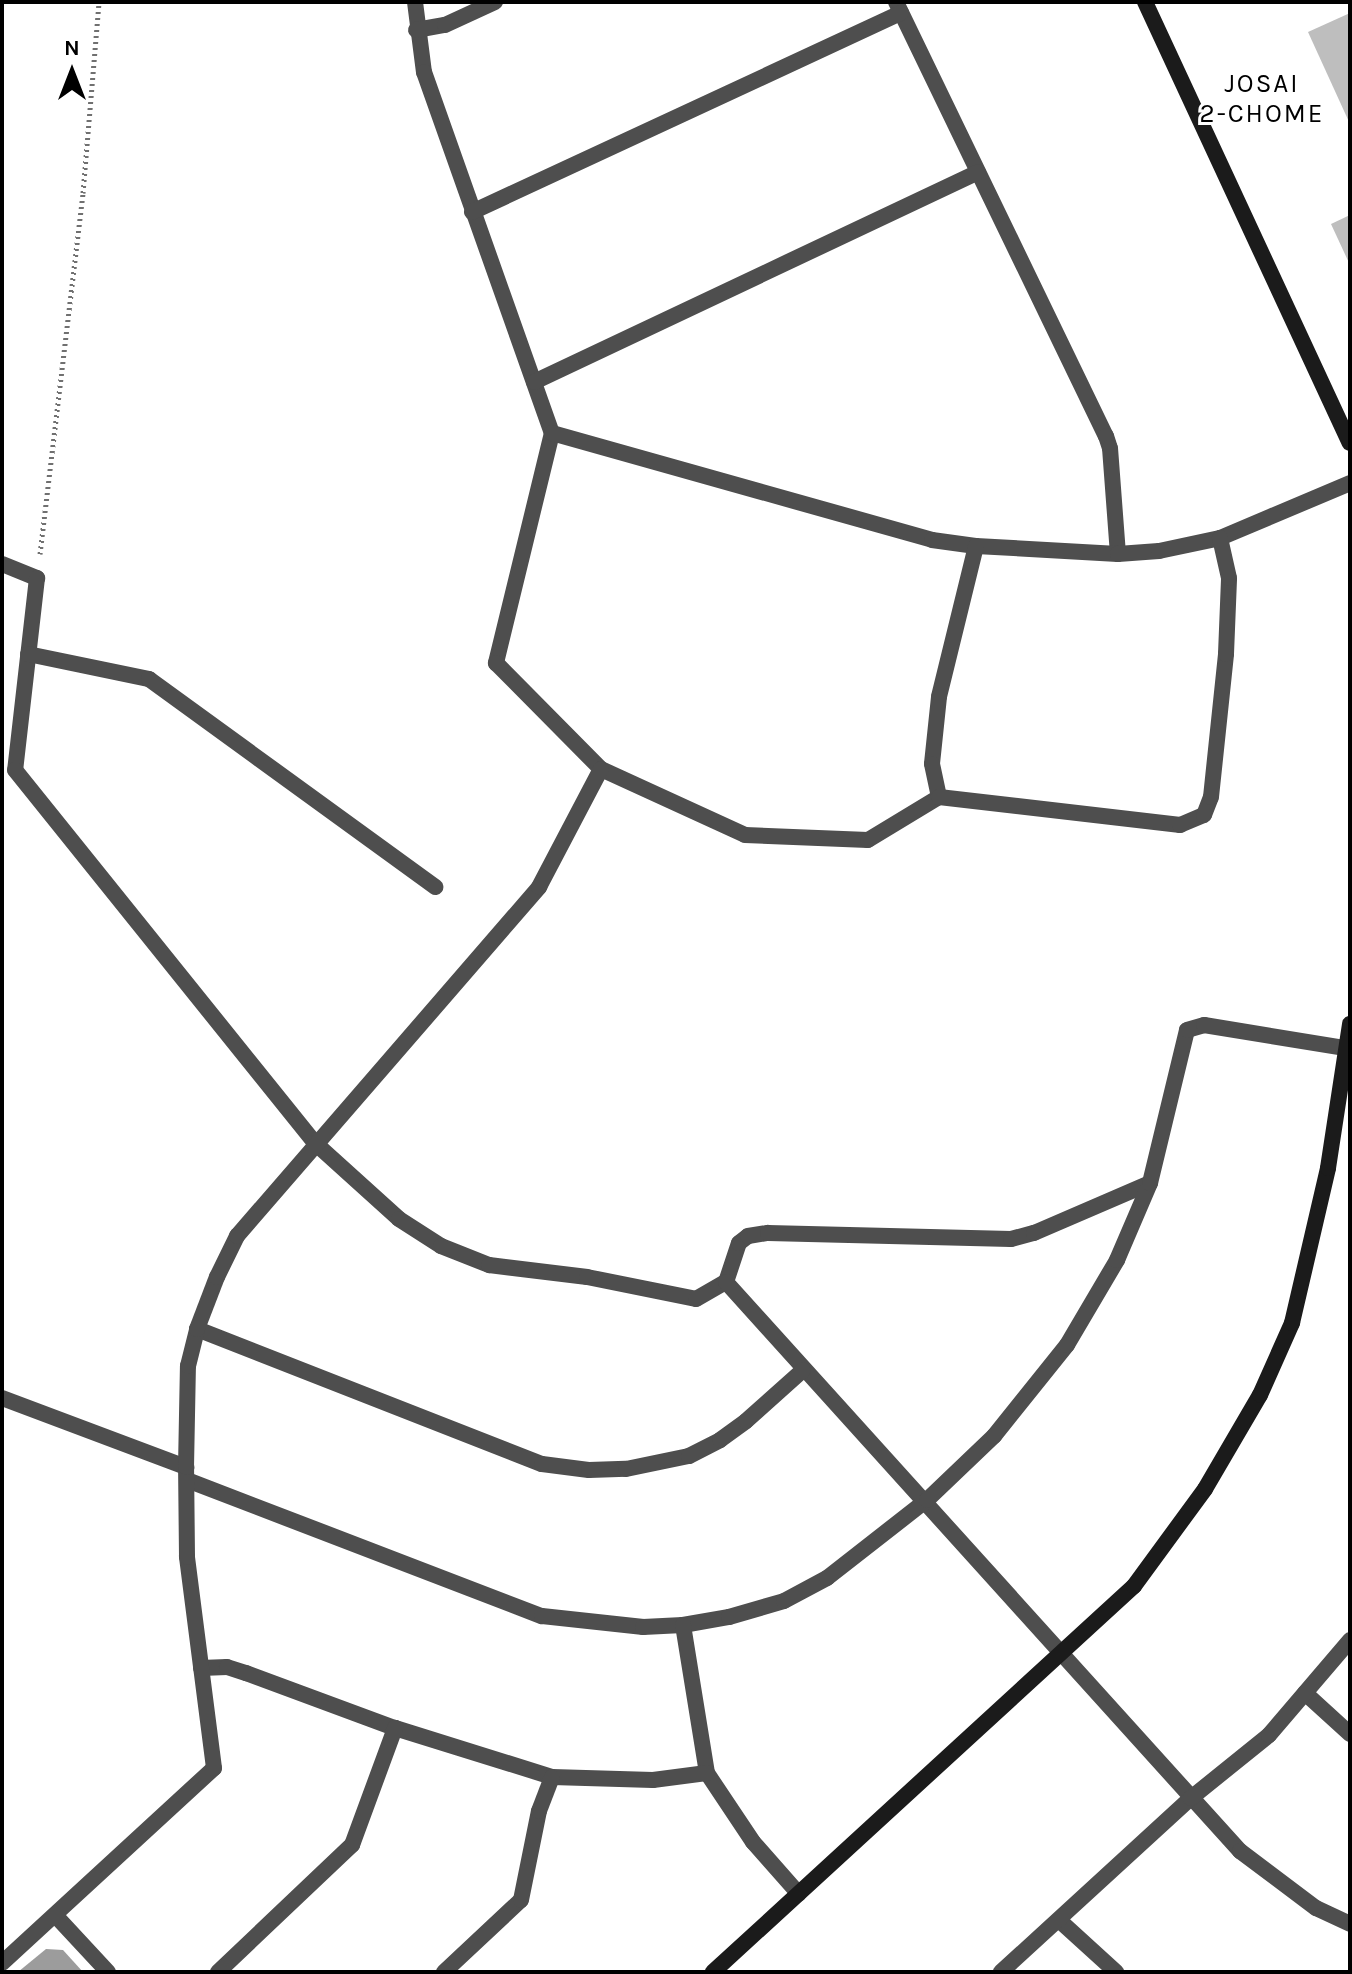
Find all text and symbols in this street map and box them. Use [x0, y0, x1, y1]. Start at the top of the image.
north arrow [32, 32, 112, 112]
text: N [64, 35, 80, 61]
district label: JOSAI 2-CHOME [1200, 68, 1324, 130]

